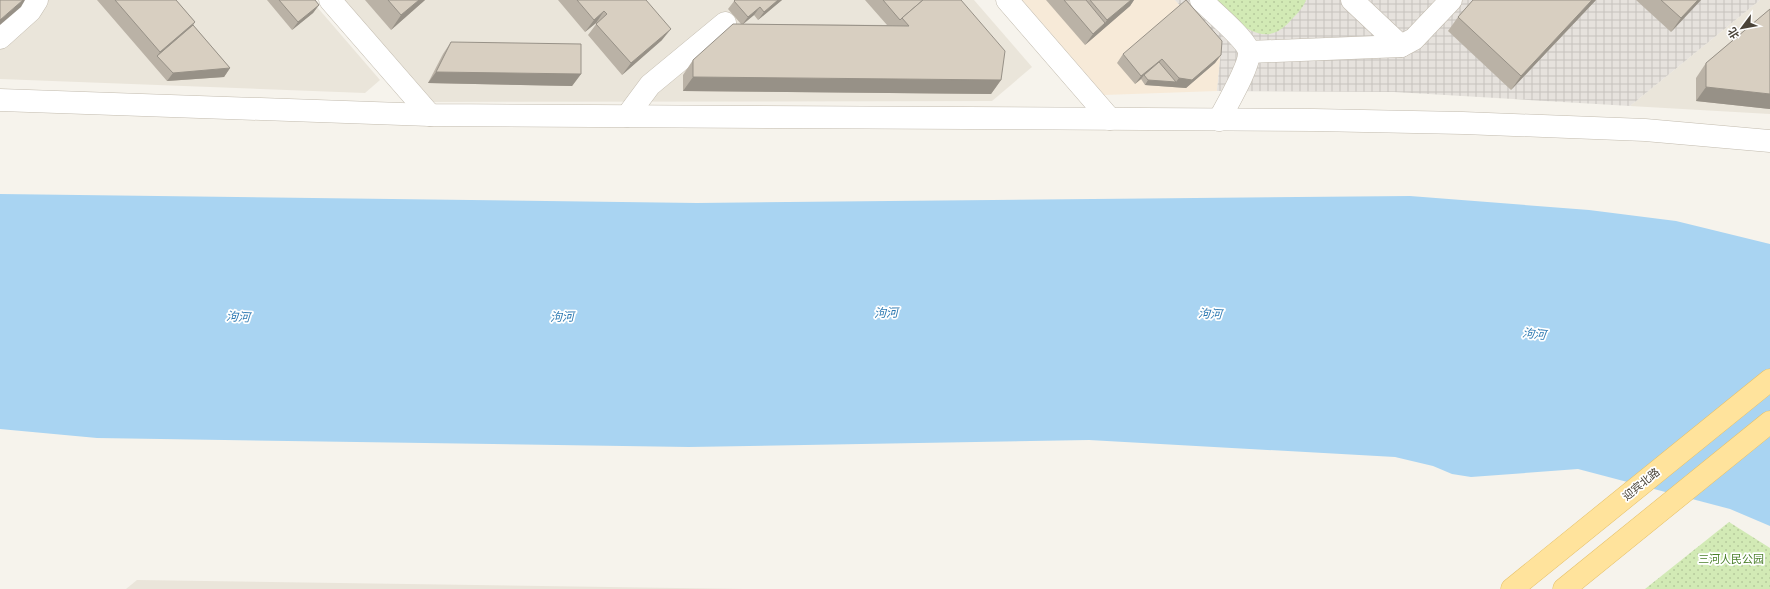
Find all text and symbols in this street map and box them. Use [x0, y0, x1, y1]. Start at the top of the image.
north arrow [1722, 8, 1762, 48]
text: 北 [1726, 25, 1742, 41]
water label: 泃河 [874, 306, 900, 320]
water label: 泃河 [1198, 306, 1224, 322]
water label: 泃河 [226, 309, 252, 325]
water label: 泃河 [550, 310, 576, 324]
water label: 泃河 [1521, 326, 1549, 342]
street label: 迎宾北路 [1620, 465, 1663, 503]
park label: 三河人民公园 [1698, 553, 1764, 566]

